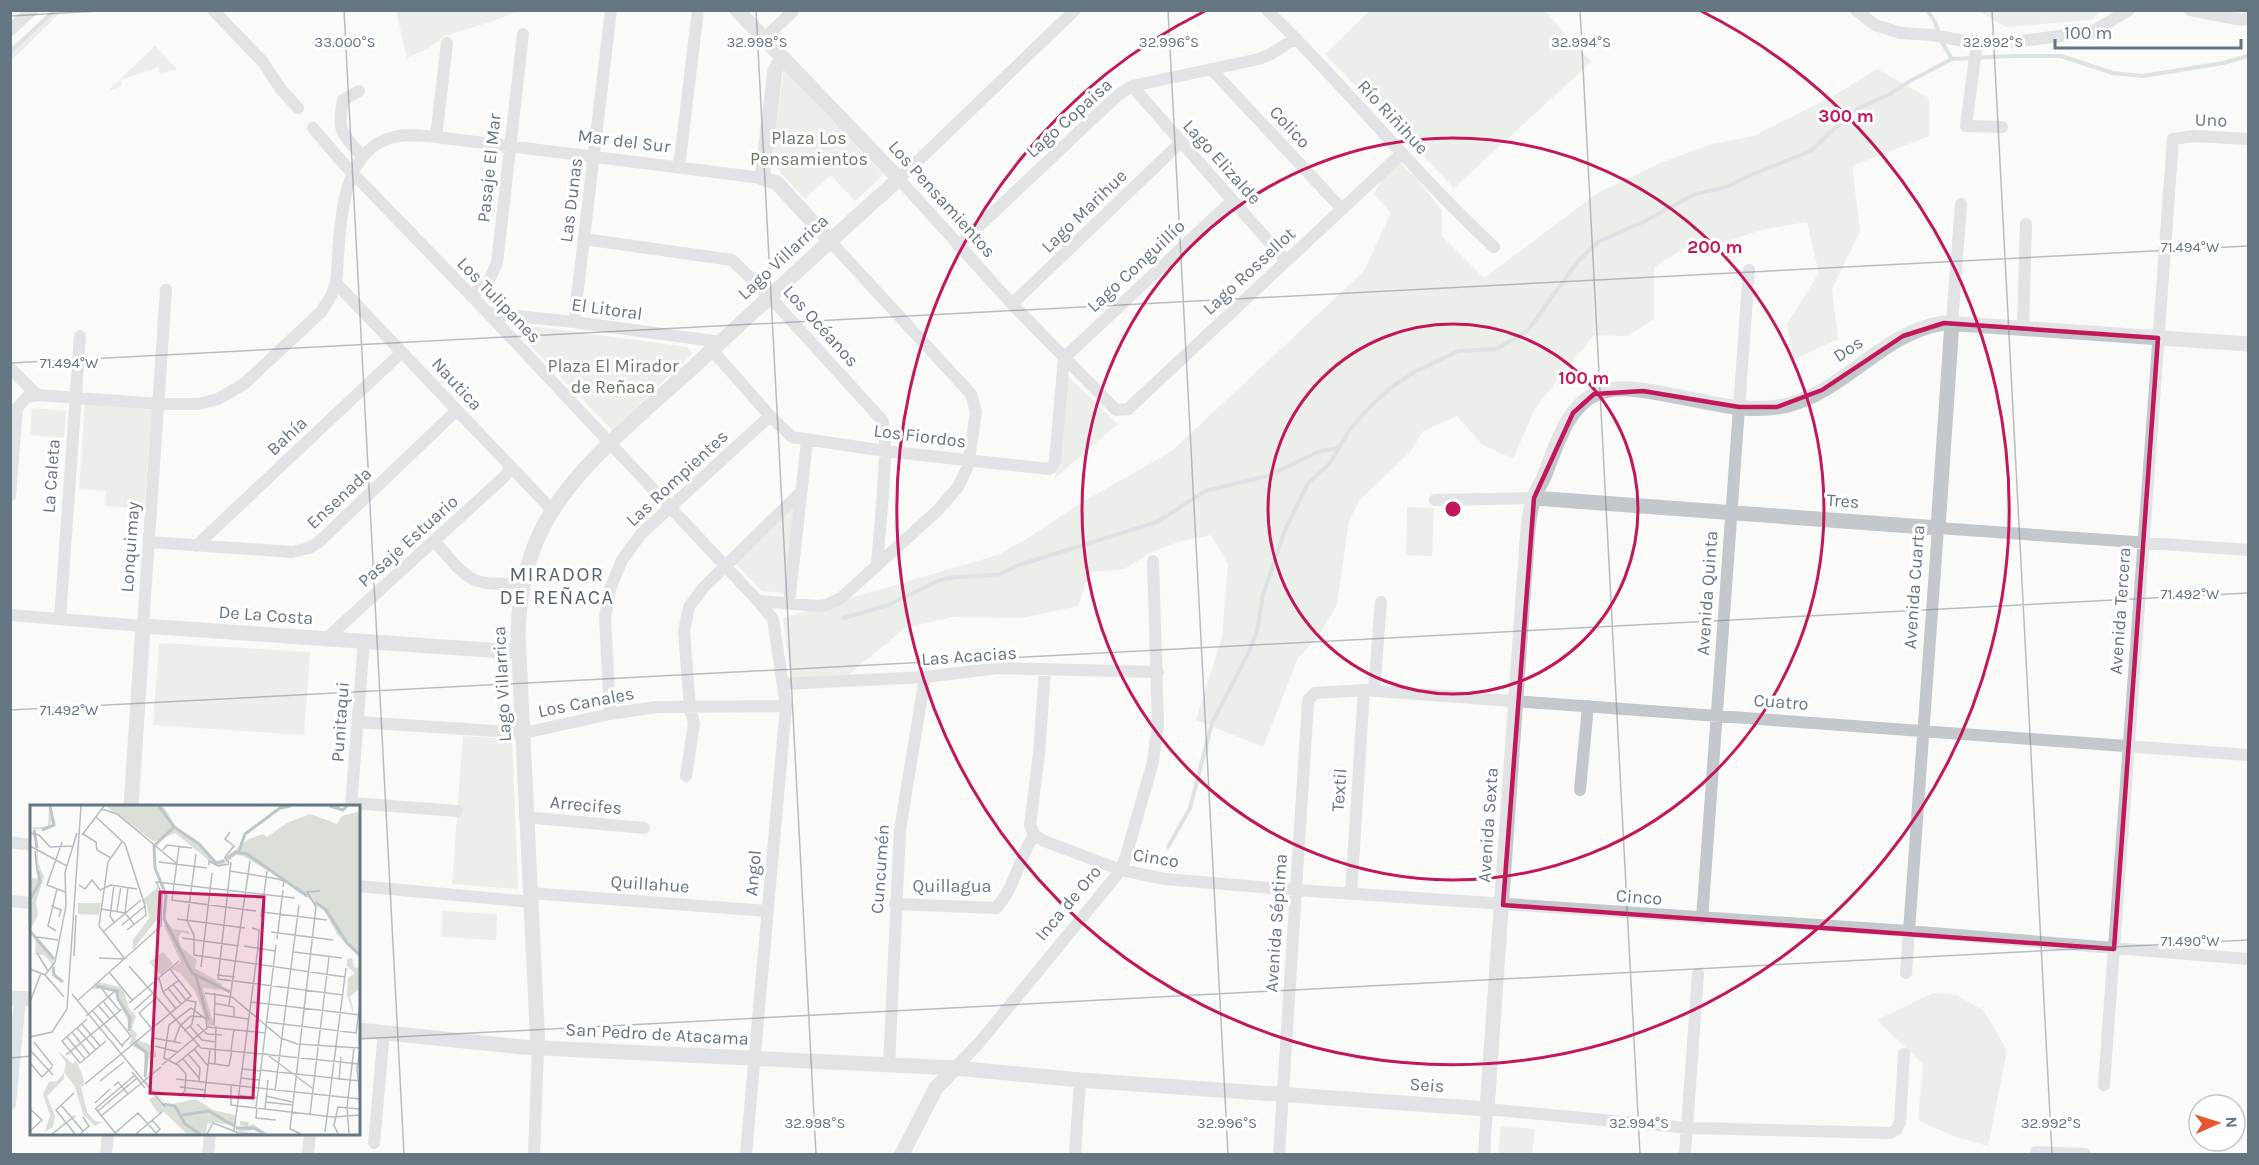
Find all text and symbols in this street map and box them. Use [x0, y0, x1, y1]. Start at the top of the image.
scale bar [2055, 12, 2241, 50]
text: 100 m [2064, 22, 2112, 44]
text: 33.000°S [314, 33, 376, 51]
text: 32.998°S [726, 33, 788, 51]
text: 32.996°S [1139, 33, 1199, 51]
text: 32.994°S [1551, 33, 1611, 51]
text: 32.992°S [1963, 33, 2023, 51]
street label: Lago Copaisa [1021, 73, 1117, 163]
street label: Río Riñihue [1353, 75, 1433, 159]
street label: Colico [1265, 101, 1315, 153]
text: 300 m [1818, 105, 1874, 127]
street label: Uno [2194, 108, 2228, 132]
street label: Pasaje El Mar [472, 112, 506, 224]
street label: Lago Elizalde [1178, 115, 1266, 209]
street label: Mar del Sur [576, 124, 672, 158]
park label: Plaza Los Pensamientos [750, 127, 868, 170]
street label: Los Pensamientos [884, 136, 1000, 262]
street label: Las Dunas [555, 156, 587, 244]
street label: Lago Marihue [1037, 165, 1131, 257]
street label: Lago Villarrica [733, 210, 833, 304]
street label: Lago Conguillío [1082, 215, 1190, 317]
street label: Lago Rossellot [1198, 222, 1300, 319]
text: 200 m [1687, 236, 1743, 258]
text: 71.494°W [2161, 238, 2220, 256]
street label: Los Tulipanes [453, 252, 545, 348]
street label: Los Océanos [779, 281, 863, 371]
street label: El Litoral [570, 293, 644, 325]
street label: Dos [1829, 331, 1867, 367]
street label: Nautica [427, 353, 487, 415]
text: 71.494°W [40, 354, 99, 372]
park label: Plaza El Mirador de Reñaca [547, 355, 679, 398]
text: 100 m [1559, 367, 1609, 389]
street label: Bahía [262, 412, 312, 460]
street label: Los Fiordos [872, 419, 968, 453]
street label: Las Rompientes [622, 425, 732, 531]
street label: La Caleta [37, 438, 65, 514]
street label: Ensenada [302, 462, 376, 534]
street label: Tres [1826, 489, 1860, 513]
street label: Pasaje Estuario [353, 490, 463, 592]
centre of rings [1443, 499, 1463, 519]
street label: Lonquimay [116, 500, 144, 593]
street label: Avenida Cuarta [1899, 524, 1929, 650]
street label: Avenida Quinta [1692, 530, 1722, 656]
street label: Avenida Tercera [2105, 547, 2135, 675]
district label: MIRADOR DE REÑACA [499, 563, 615, 609]
text: 71.492°W [2161, 585, 2220, 603]
street label: De La Costa [218, 601, 314, 629]
street label: Lago Villarrica [488, 626, 516, 742]
street label: Las Acacias [921, 642, 1017, 670]
street label: Punitaqui [326, 681, 354, 763]
street label: Los Canales [536, 682, 636, 722]
street label: Cuatro [1753, 689, 1809, 715]
text: 71.492°W [40, 701, 99, 719]
street label: Avenida Sexta [1473, 767, 1503, 883]
street label: Textil [1327, 768, 1351, 812]
street label: Arrecifes [549, 791, 623, 819]
inset map [30, 805, 360, 1135]
street label: Cuncumén [866, 823, 894, 915]
street label: Cinco [1131, 844, 1181, 872]
street label: Angol [740, 849, 766, 897]
street label: Avenida Séptima [1260, 853, 1292, 993]
street label: Inca de Oro [1030, 861, 1106, 945]
street label: Quillahue [610, 870, 690, 898]
street label: Quillagua [913, 875, 991, 897]
street label: Cinco [1615, 884, 1663, 910]
text: 71.490°W [2160, 932, 2220, 950]
street label: San Pedro de Atacama [565, 1018, 749, 1050]
street label: Seis [1409, 1073, 1445, 1097]
north arrow [2187, 1093, 2247, 1153]
text: 32.998°S [784, 1114, 846, 1132]
text: 32.996°S [1197, 1114, 1257, 1132]
text: 32.994°S [1609, 1114, 1669, 1132]
text: 32.992°S [2021, 1114, 2081, 1132]
text: N [2222, 1116, 2241, 1128]

